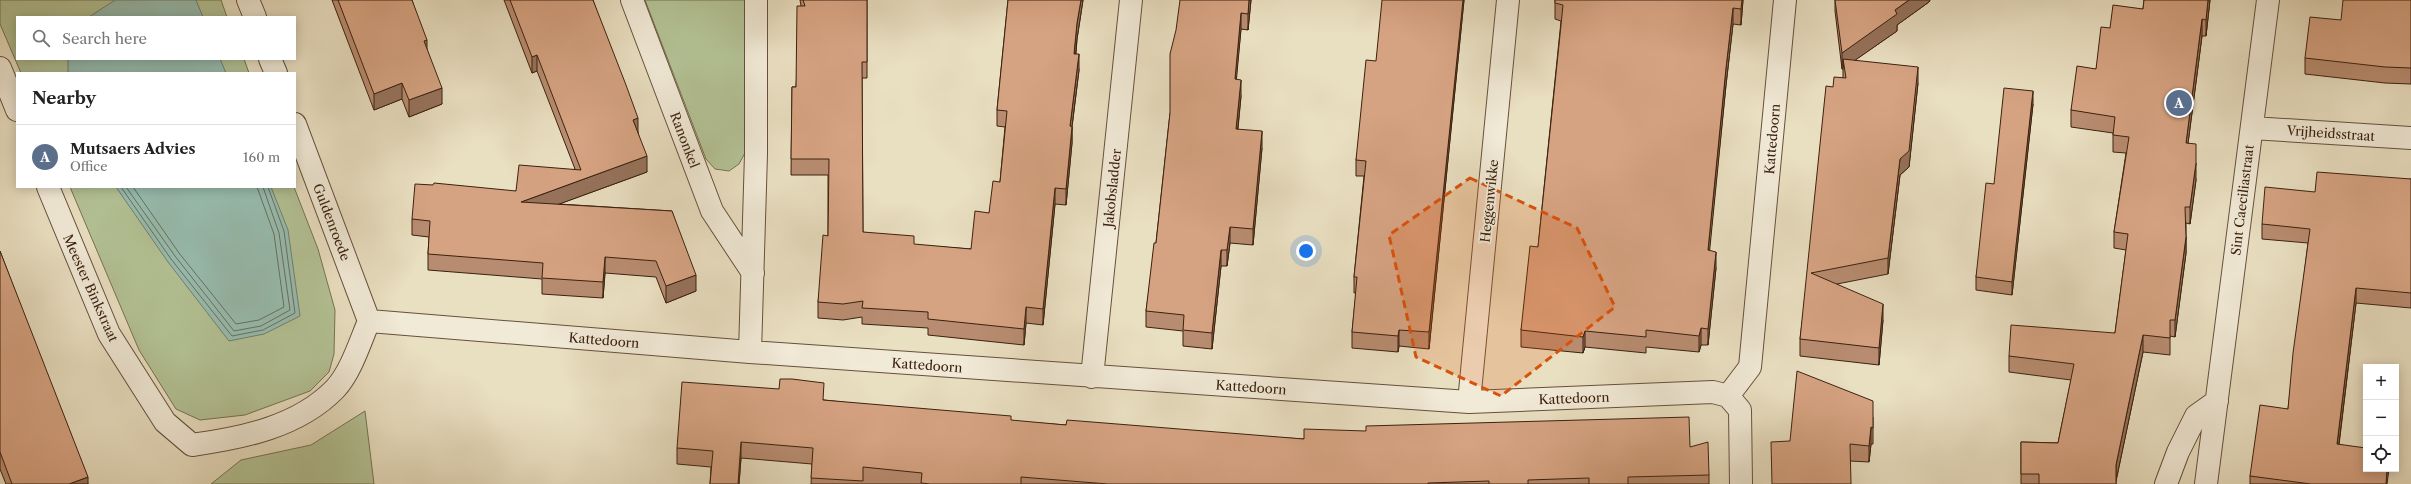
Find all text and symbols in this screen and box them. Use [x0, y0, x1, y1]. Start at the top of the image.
search box [16, 16, 296, 60]
icon: search [30, 27, 52, 49]
text: Search here [62, 29, 147, 48]
text: Nearby [32, 88, 96, 108]
pin: A [2166, 88, 2192, 118]
street label: Kattedoorn [1761, 103, 1783, 175]
street label: Ranonkel [667, 110, 703, 170]
street label: Vrijheidsstraat [2285, 122, 2376, 144]
text: Mutsaers Advies [70, 139, 195, 158]
street label: Sint Caeciliastraat [2227, 143, 2257, 256]
street label: Jakobsladder [1100, 147, 1124, 230]
text: A [40, 149, 50, 165]
text: 160 m [243, 149, 280, 165]
text: Office [70, 158, 107, 174]
street label: Heggenwikke [1477, 159, 1501, 243]
street label: Guldenroede [310, 181, 354, 263]
street label: Meester Binkstraat [60, 232, 122, 345]
your location [1296, 241, 1316, 261]
street label: Kattedoorn [568, 329, 640, 351]
street label: Kattedoorn [891, 355, 963, 375]
map controls [2363, 364, 2399, 472]
button: + [2363, 364, 2399, 400]
street label: Kattedoorn [1215, 377, 1287, 397]
street label: Kattedoorn [1538, 389, 1610, 407]
button: − [2363, 400, 2399, 436]
button: locate [2363, 436, 2399, 472]

